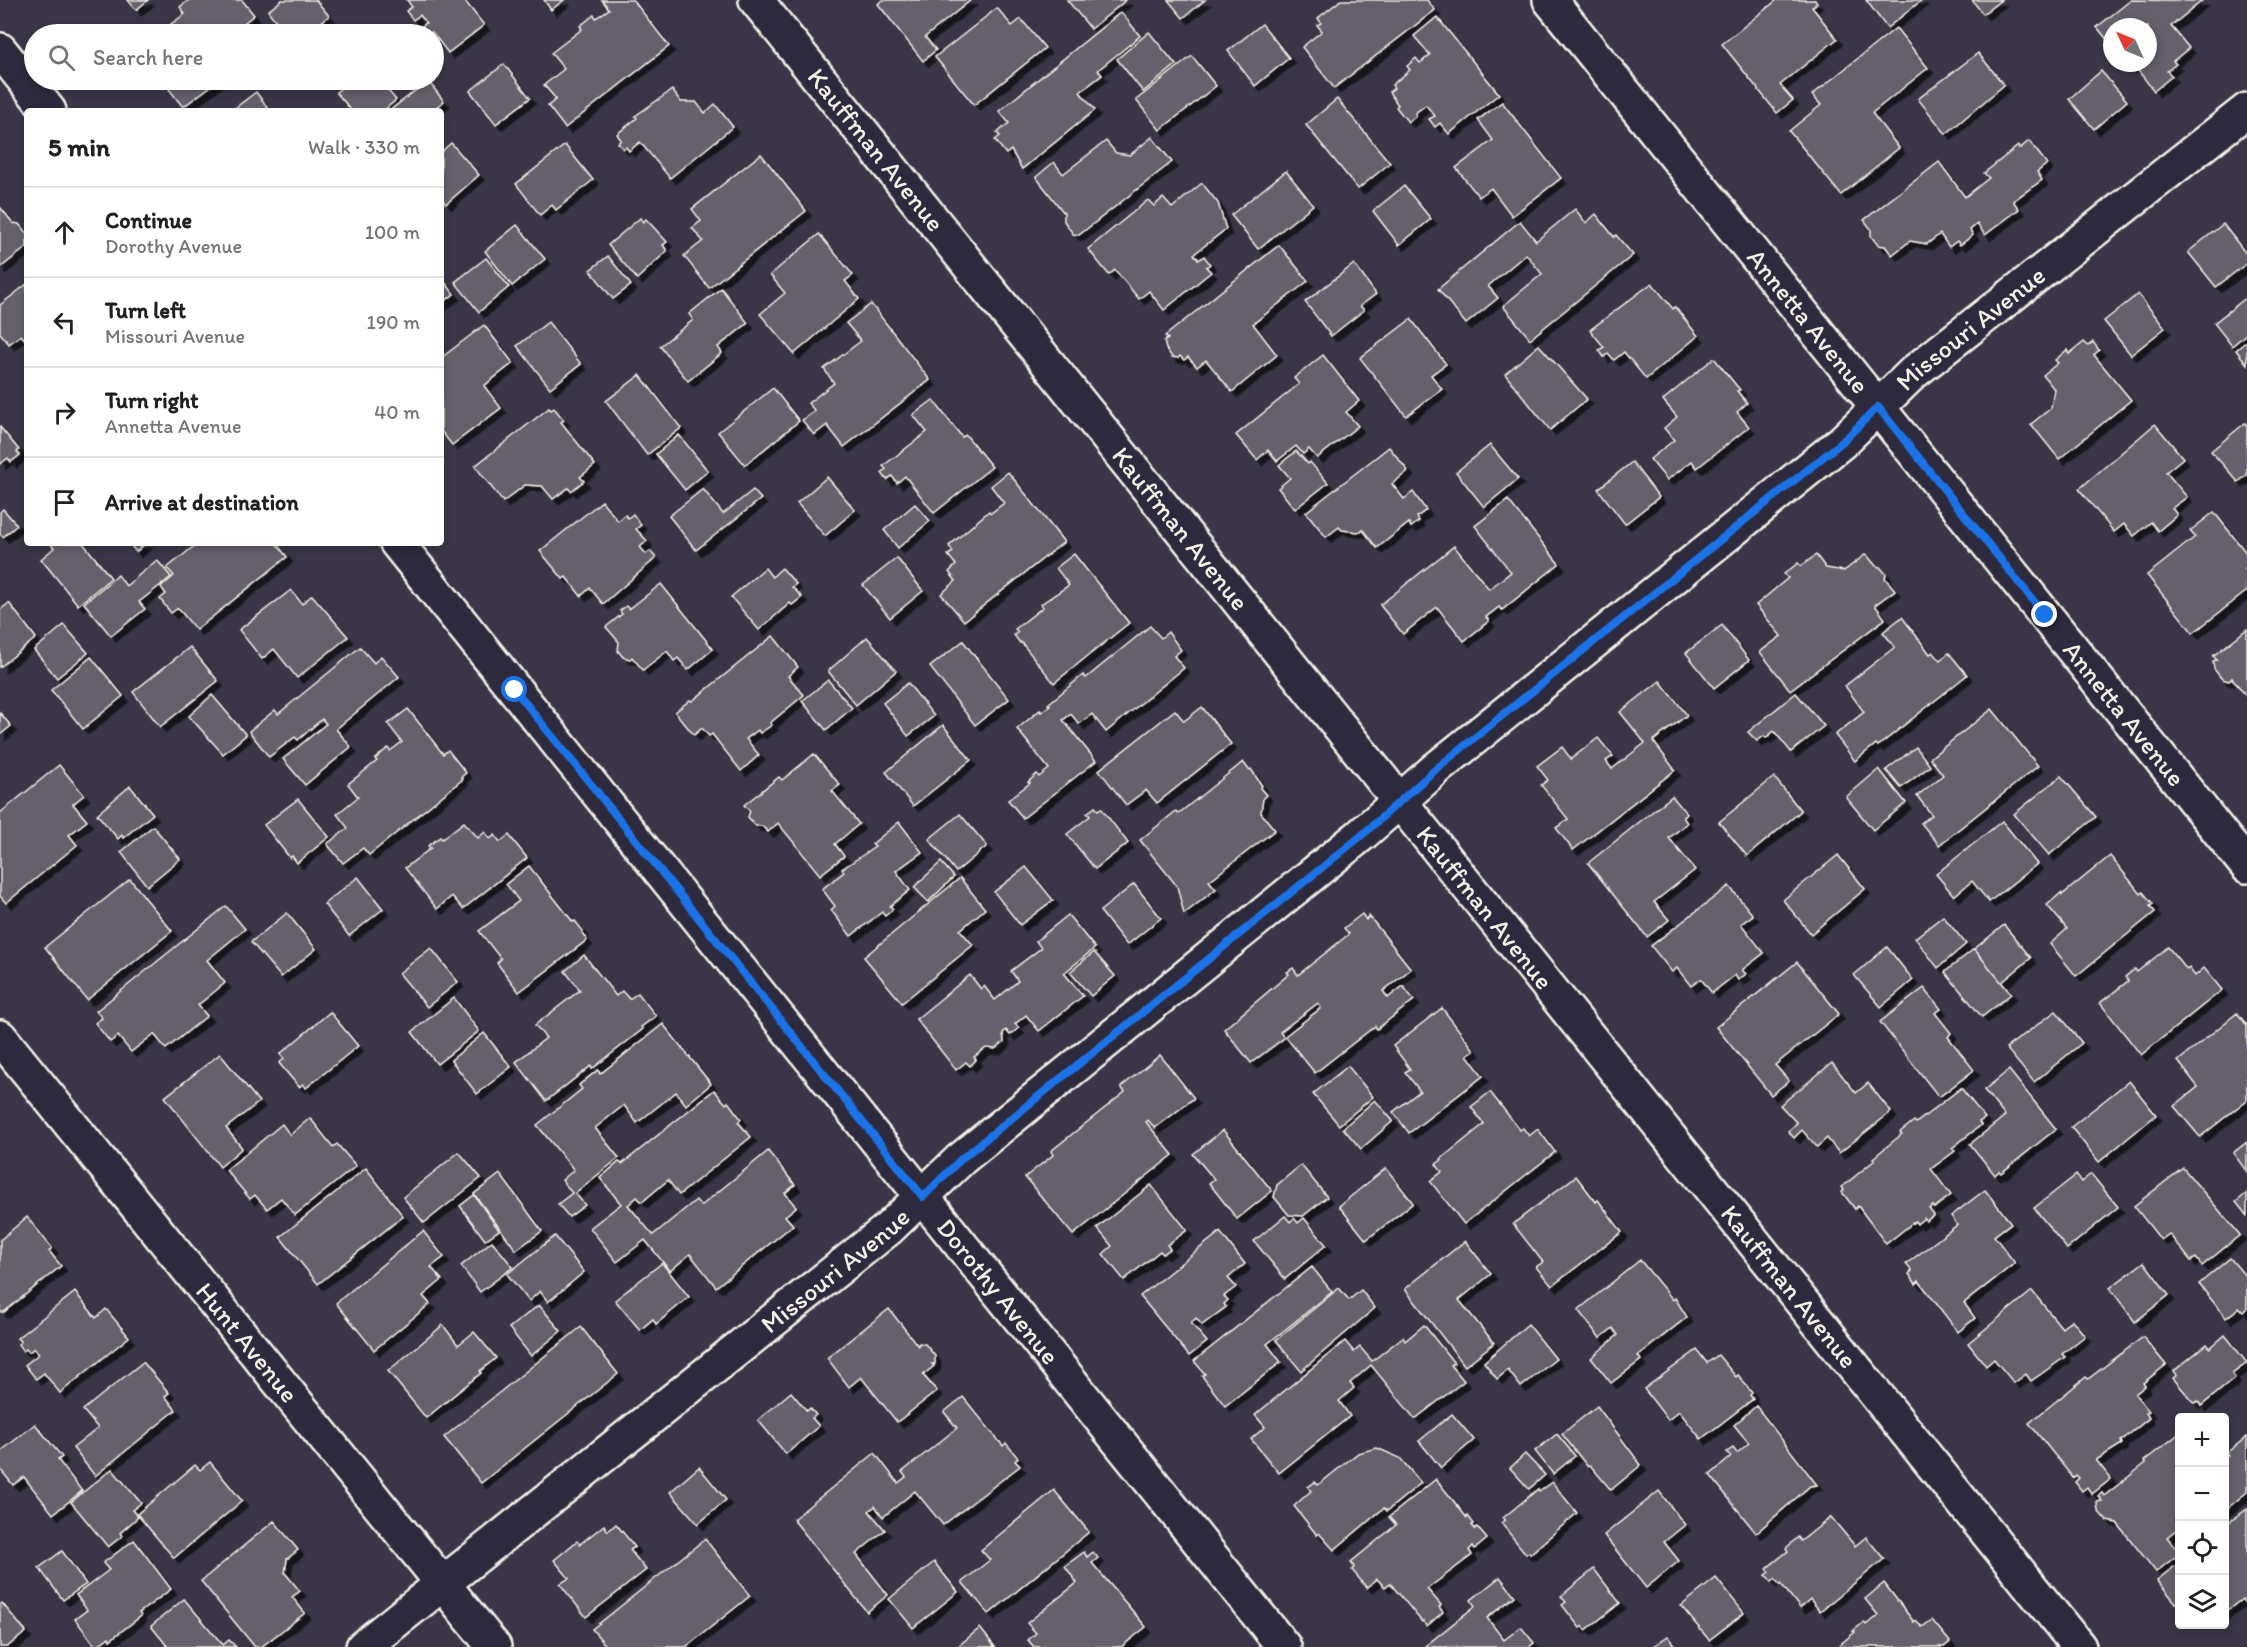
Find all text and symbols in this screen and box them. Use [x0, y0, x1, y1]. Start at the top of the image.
north arrow [2103, 18, 2157, 72]
search box [24, 24, 444, 90]
icon: search [45, 41, 78, 74]
text: Search here [93, 44, 203, 71]
street label: Kauffman Avenue [801, 61, 952, 238]
text: 5 min [48, 131, 110, 163]
text: Walk · 330 m [308, 135, 420, 159]
text: Continue [105, 207, 192, 234]
icon: ahead [48, 216, 81, 249]
text: 100 m [365, 220, 420, 244]
text: Dorothy Avenue [105, 234, 242, 258]
street label: Annetta Avenue [1740, 242, 1876, 400]
street label: Missouri Avenue [1889, 259, 2052, 397]
text: Turn left [105, 297, 186, 324]
icon: left [48, 306, 81, 339]
text: 190 m [367, 310, 420, 334]
text: Missouri Avenue [105, 324, 245, 348]
text: Turn right [105, 387, 199, 414]
icon: right [48, 396, 81, 429]
text: 40 m [374, 400, 420, 424]
text: Annetta Avenue [105, 414, 241, 438]
street label: Kauffman Avenue [1105, 440, 1256, 617]
icon: arrive [48, 486, 81, 519]
text: Arrive at destination [105, 489, 299, 516]
route end [2031, 601, 2057, 627]
street label: Annetta Avenue [2056, 634, 2192, 793]
route start [501, 676, 527, 702]
street label: Kauffman Avenue [1410, 819, 1560, 996]
street label: Kauffman Avenue [1714, 1198, 1865, 1375]
street label: Missouri Avenue [754, 1201, 916, 1340]
street label: Dorothy Avenue [930, 1212, 1067, 1371]
street label: Hunt Avenue [189, 1276, 305, 1409]
map controls [2175, 1413, 2229, 1629]
button: + [2175, 1413, 2229, 1467]
button: − [2175, 1467, 2229, 1521]
button: locate [2175, 1521, 2229, 1575]
button: layers [2175, 1575, 2229, 1629]

